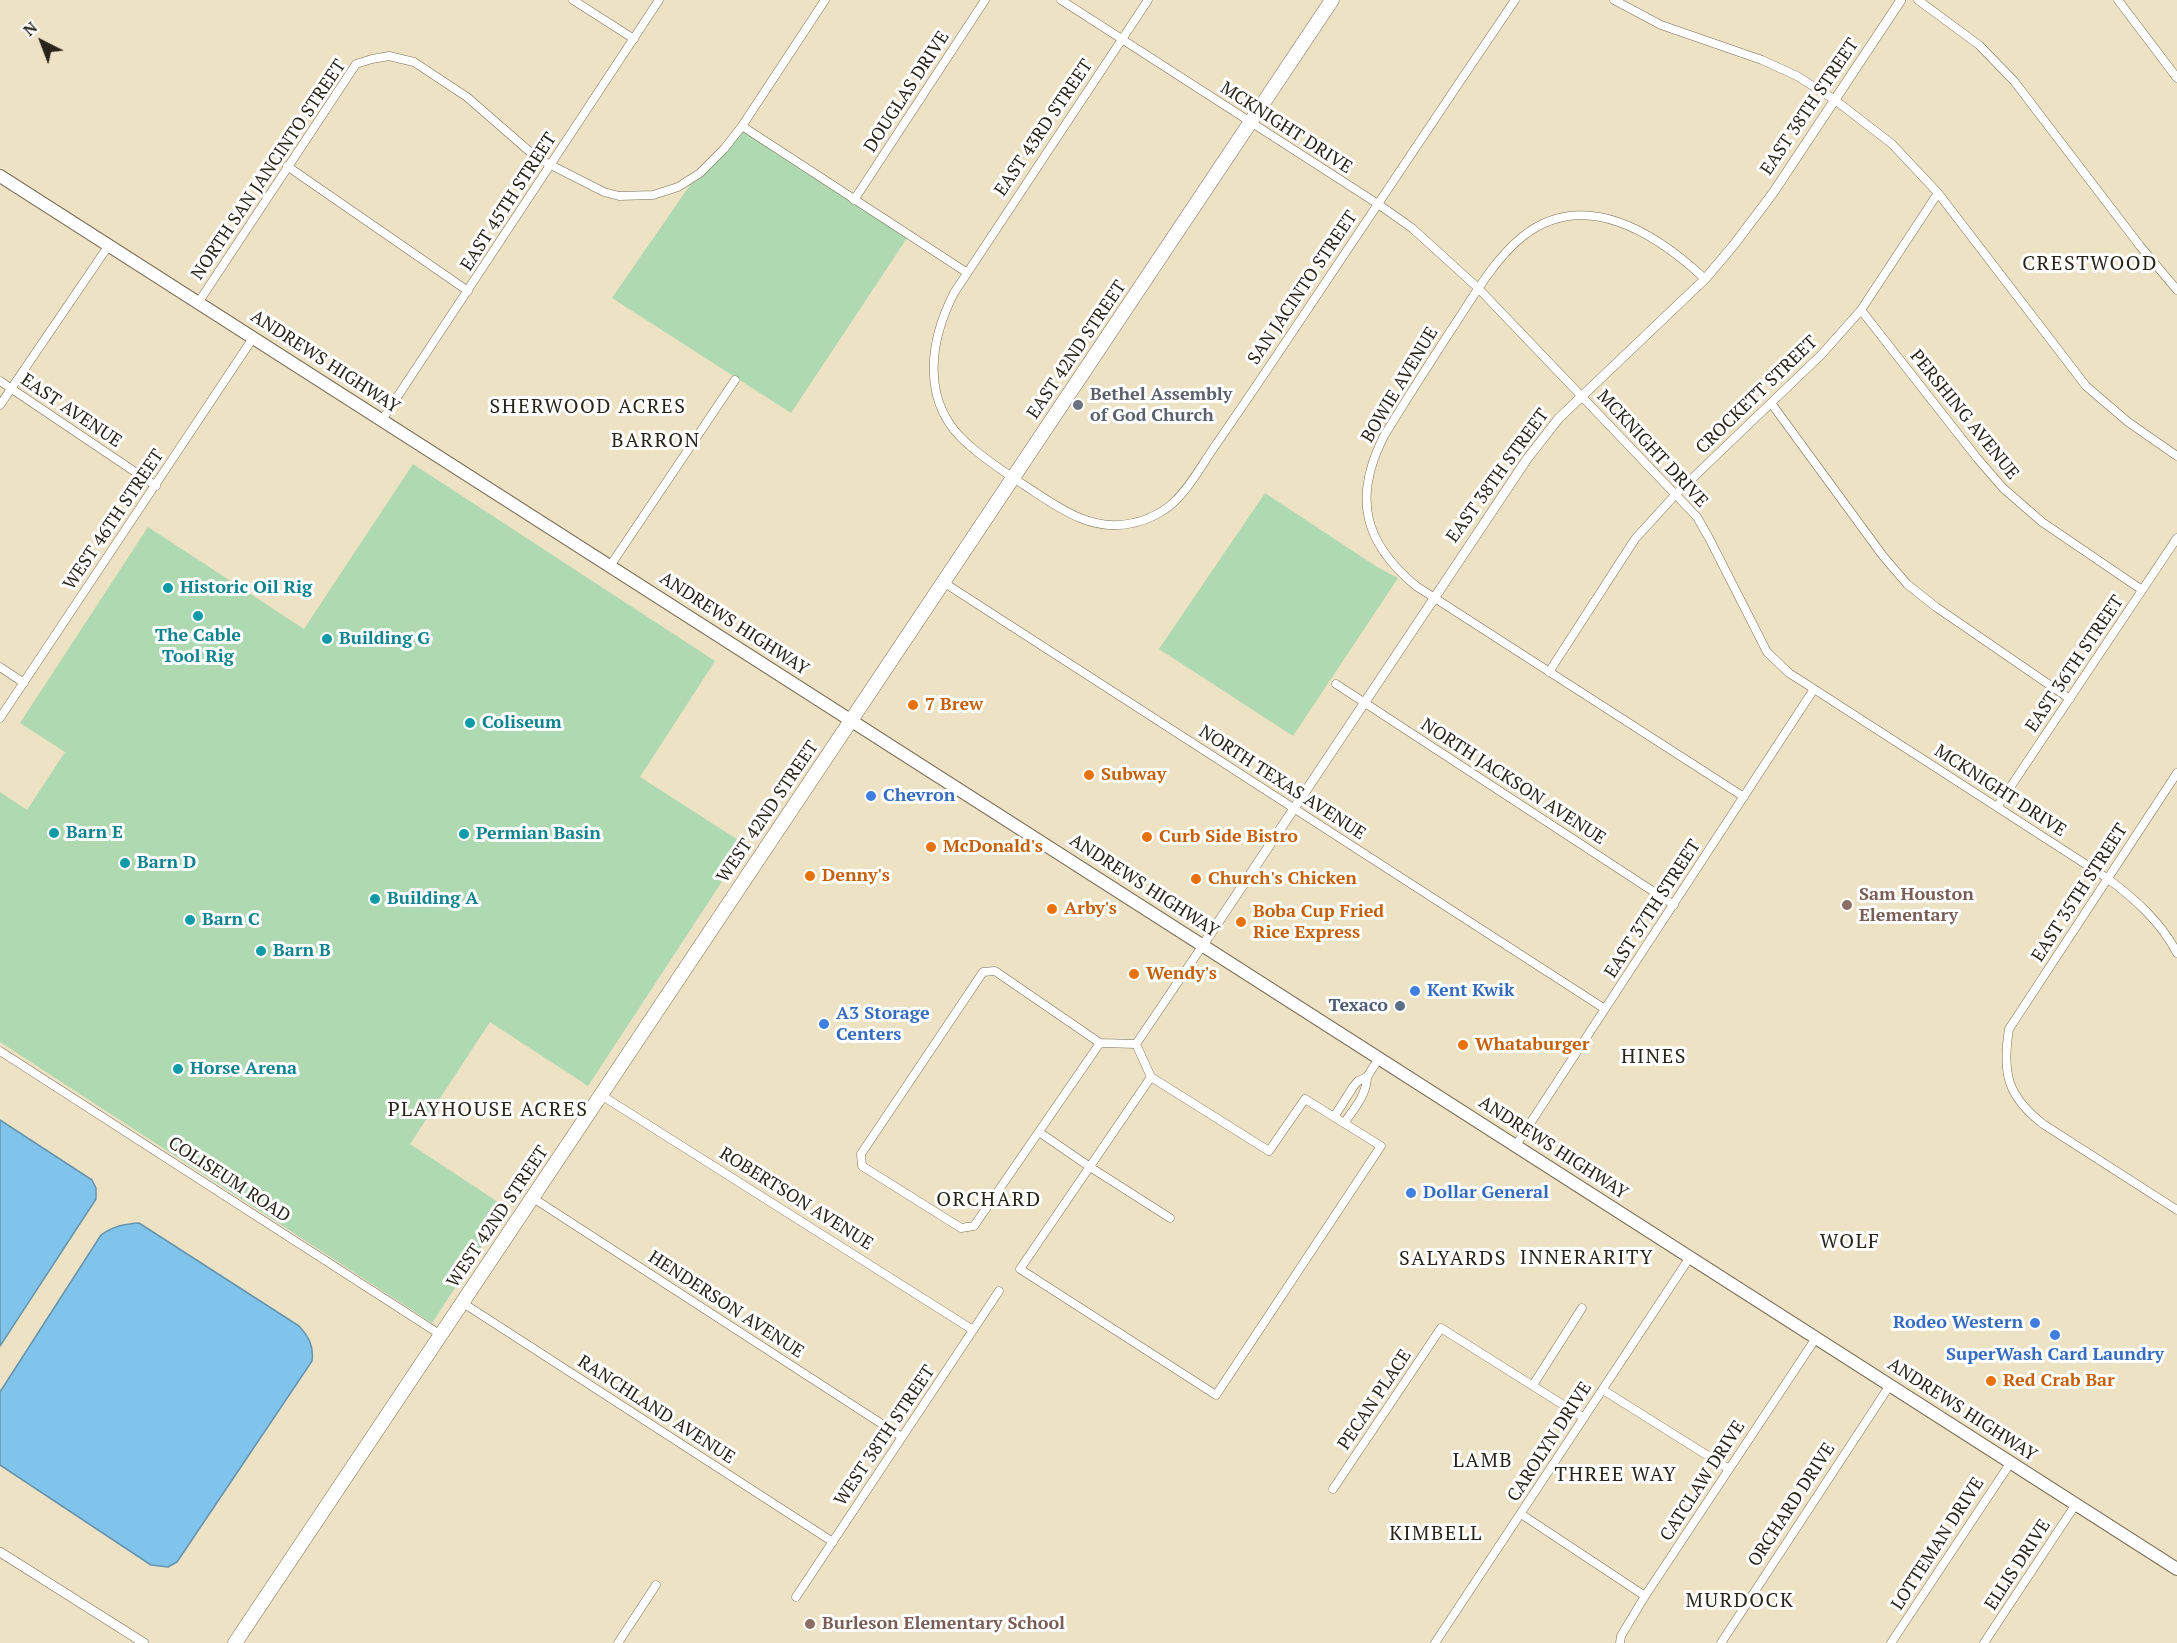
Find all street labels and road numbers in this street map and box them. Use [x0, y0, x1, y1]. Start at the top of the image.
street label: DOUGLAS DRIVE [860, 27, 954, 157]
street label: EAST 38TH STREET [1756, 35, 1864, 179]
street label: NORTH SAN JANCINTO STREET [187, 56, 351, 284]
street label: EAST 43RD STREET [990, 56, 1098, 200]
street label: MCKNIGHT DRIVE [1216, 77, 1356, 179]
street label: EAST 45TH STREET [456, 129, 562, 275]
street label: SAN JACINTO STREET [1243, 207, 1363, 369]
street label: EAST 42ND STREET [1023, 277, 1131, 423]
street label: ANDREWS HIGHWAY [246, 306, 404, 418]
street label: BOWIE AVENUE [1357, 323, 1443, 447]
street label: CROCKETT STREET [1692, 331, 1822, 459]
street label: PERSHING AVENUE [1905, 346, 2023, 484]
street label: EAST AVENUE [16, 369, 126, 453]
street label: MCKNIGHT DRIVE [1592, 386, 1712, 512]
street label: EAST 38TH STREET [1442, 405, 1554, 547]
street label: WEST 46TH STREET [59, 446, 169, 594]
street label: ANDREWS HIGHWAY [655, 568, 813, 680]
street label: EAST 36TH STREET [2021, 592, 2129, 736]
street label: NORTH JACKSON AVENUE [1417, 714, 1609, 850]
street label: NORTH TEXAS AVENUE [1195, 721, 1369, 845]
street label: WEST 42ND STREET [713, 737, 823, 887]
street label: MCKNIGHT DRIVE [1930, 740, 2070, 842]
street label: EAST 35TH STREET [2027, 820, 2133, 966]
street label: ANDREWS HIGHWAY [1065, 830, 1223, 942]
street label: EAST 37TH STREET [1600, 836, 1706, 982]
street label: ANDREWS HIGHWAY [1474, 1092, 1632, 1204]
street label: COLISEUM ROAD [164, 1132, 294, 1228]
street label: WEST 42ND STREET [443, 1142, 553, 1292]
street label: ROBERTSON AVENUE [715, 1143, 877, 1255]
street label: HENDERSON AVENUE [644, 1247, 808, 1363]
street label: PECAN PLACE [1334, 1346, 1416, 1454]
street label: RANCHLAND AVENUE [573, 1351, 739, 1469]
street label: ANDREWS HIGHWAY [1883, 1354, 2041, 1466]
street label: WEST 38TH STREET [830, 1362, 940, 1510]
street label: CAROLYN DRIVE [1503, 1378, 1597, 1506]
street label: CATCLAW DRIVE [1656, 1417, 1750, 1545]
street label: ORCHARD DRIVE [1744, 1439, 1840, 1571]
street label: LOTTEMAN DRIVE [1887, 1474, 1989, 1614]
street label: ELLIS DRIVE [1981, 1516, 2055, 1614]

